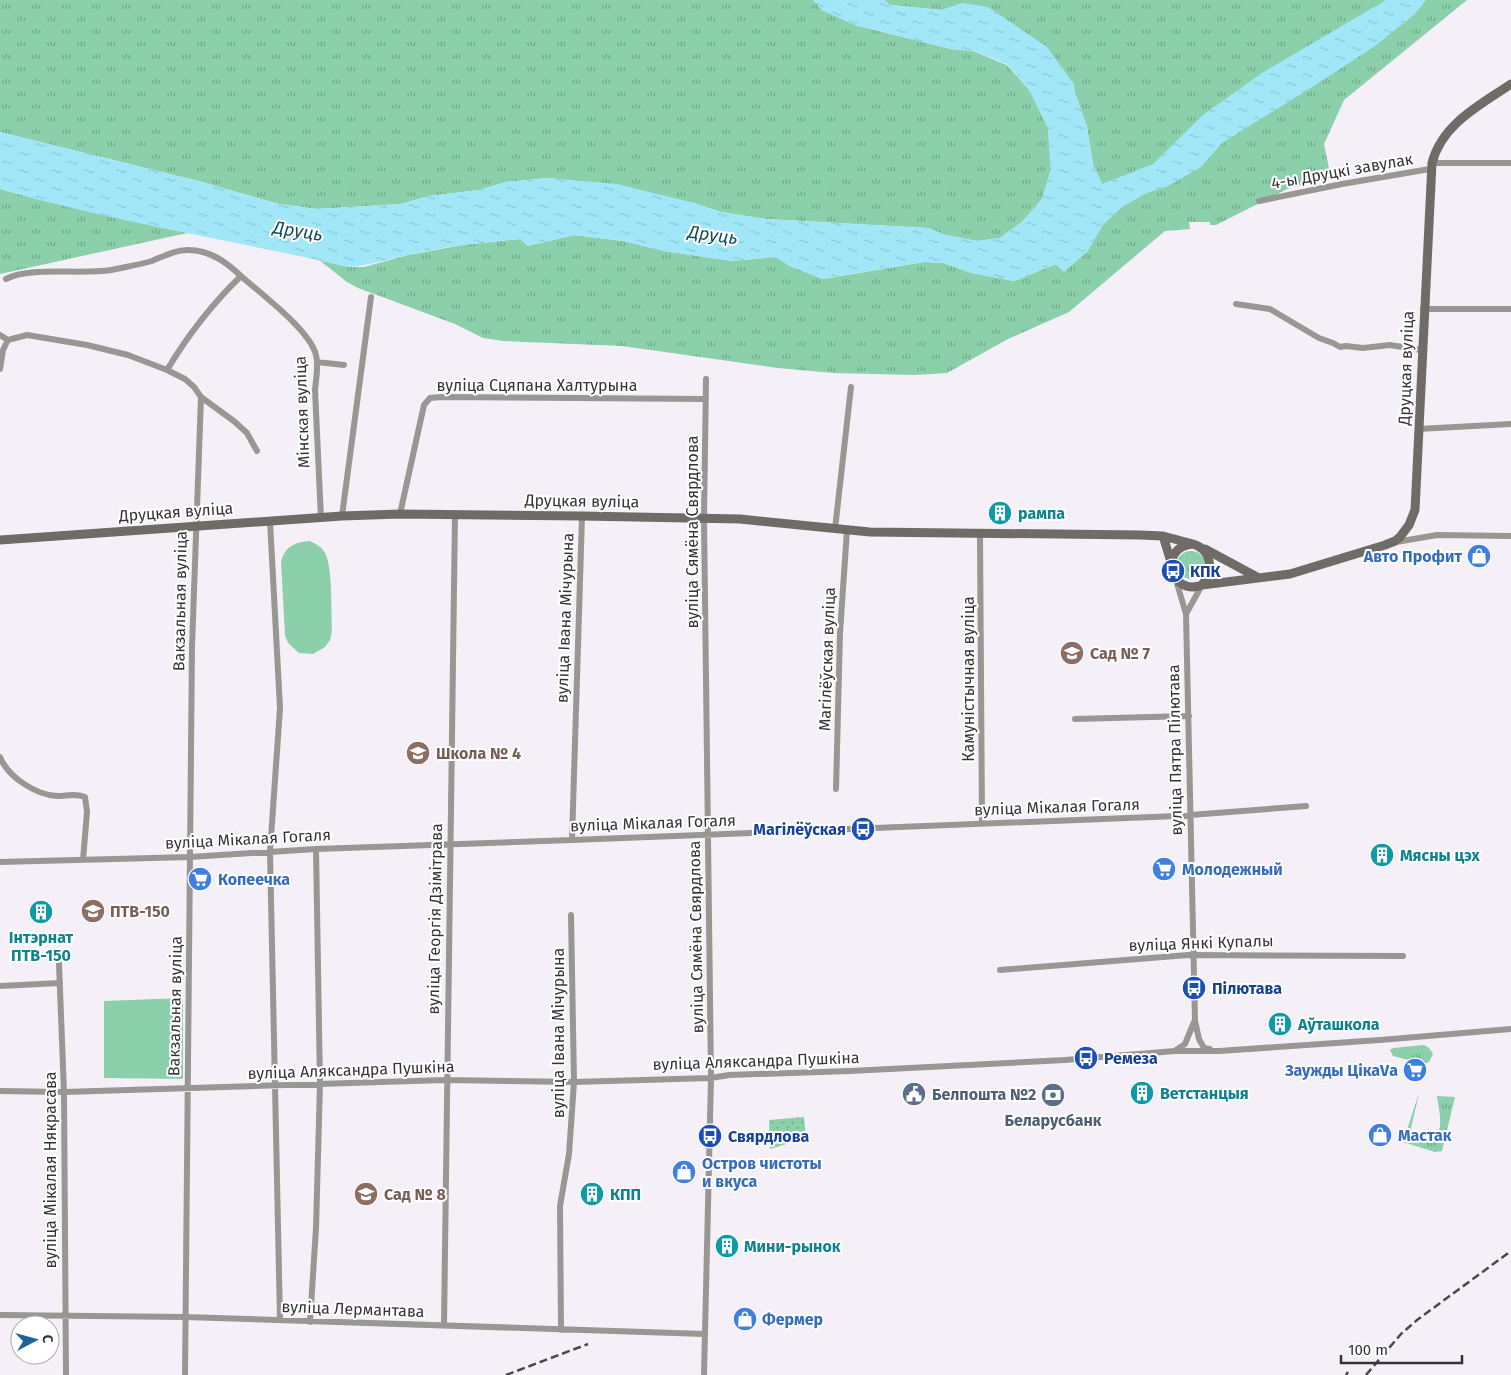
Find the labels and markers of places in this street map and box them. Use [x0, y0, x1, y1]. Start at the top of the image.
building icon: рампа [987, 500, 1013, 526]
place label: рампа [1018, 504, 1065, 523]
shop icon: Авто Профит [1466, 543, 1492, 569]
place label: Авто Профит [1363, 547, 1462, 566]
bus stop icon: КПК [1160, 558, 1186, 584]
place label: КПК [1190, 562, 1222, 581]
school or university icon: Сад № 7 [1059, 640, 1085, 666]
place label: Сад № 7 [1090, 644, 1150, 663]
school or university icon: Школа № 4 [405, 740, 431, 766]
place label: Школа № 4 [436, 744, 521, 763]
bus stop icon: Магілёўская [850, 816, 876, 842]
place label: Магілёўская [753, 820, 846, 839]
building icon: Мясны цэх [1369, 842, 1395, 868]
place label: Мясны цэх [1400, 846, 1481, 865]
supermarket icon: Молодежный [1151, 856, 1177, 882]
place label: Молодежный [1182, 860, 1283, 879]
supermarket icon: Копеечка [187, 866, 213, 892]
place label: Копеечка [218, 870, 290, 889]
school or university icon: ПТВ-150 [80, 898, 106, 924]
building icon: Інтэрнат ПТВ-150 [28, 899, 54, 925]
place label: ПТВ-150 [110, 902, 170, 921]
place label: Інтэрнат ПТВ-150 [9, 928, 74, 965]
bus stop icon: Пілютава [1181, 975, 1207, 1001]
place label: Пілютава [1212, 979, 1282, 998]
building icon: Аўташкола [1267, 1011, 1293, 1037]
place label: Аўташкола [1297, 1015, 1380, 1034]
bus stop icon: Ремеза [1073, 1045, 1099, 1071]
place label: Ремеза [1104, 1049, 1158, 1068]
supermarket icon: Заужды ЦікаVа [1402, 1057, 1428, 1083]
place label: Заужды ЦікаVа [1284, 1061, 1398, 1080]
building icon: Ветстанцыя [1129, 1080, 1155, 1106]
public building icon: Белпошта №2 [901, 1081, 927, 1107]
bank icon: Беларусбанк [1040, 1082, 1066, 1108]
place label: Ветстанцыя [1160, 1084, 1249, 1103]
place label: Белпошта №2 [932, 1085, 1036, 1104]
place label: Беларусбанк [1004, 1111, 1102, 1130]
shop icon: Мастак [1367, 1122, 1393, 1148]
bus stop icon: Свярдлова [697, 1123, 723, 1149]
place label: Мастак [1398, 1126, 1452, 1145]
place label: Свярдлова [728, 1127, 809, 1146]
place label: Остров чистоты и вкуса [702, 1154, 822, 1191]
shop icon: Остров чистоты и вкуса [671, 1159, 697, 1185]
school or university icon: Сад № 8 [353, 1181, 379, 1207]
building icon: КПП [579, 1181, 605, 1207]
place label: Сад № 8 [384, 1185, 446, 1204]
place label: КПП [610, 1185, 641, 1204]
building icon: Мини-рынок [714, 1233, 740, 1259]
place label: Мини-рынок [744, 1237, 841, 1256]
shop icon: Фермер [732, 1306, 758, 1332]
place label: Фермер [762, 1310, 823, 1329]

